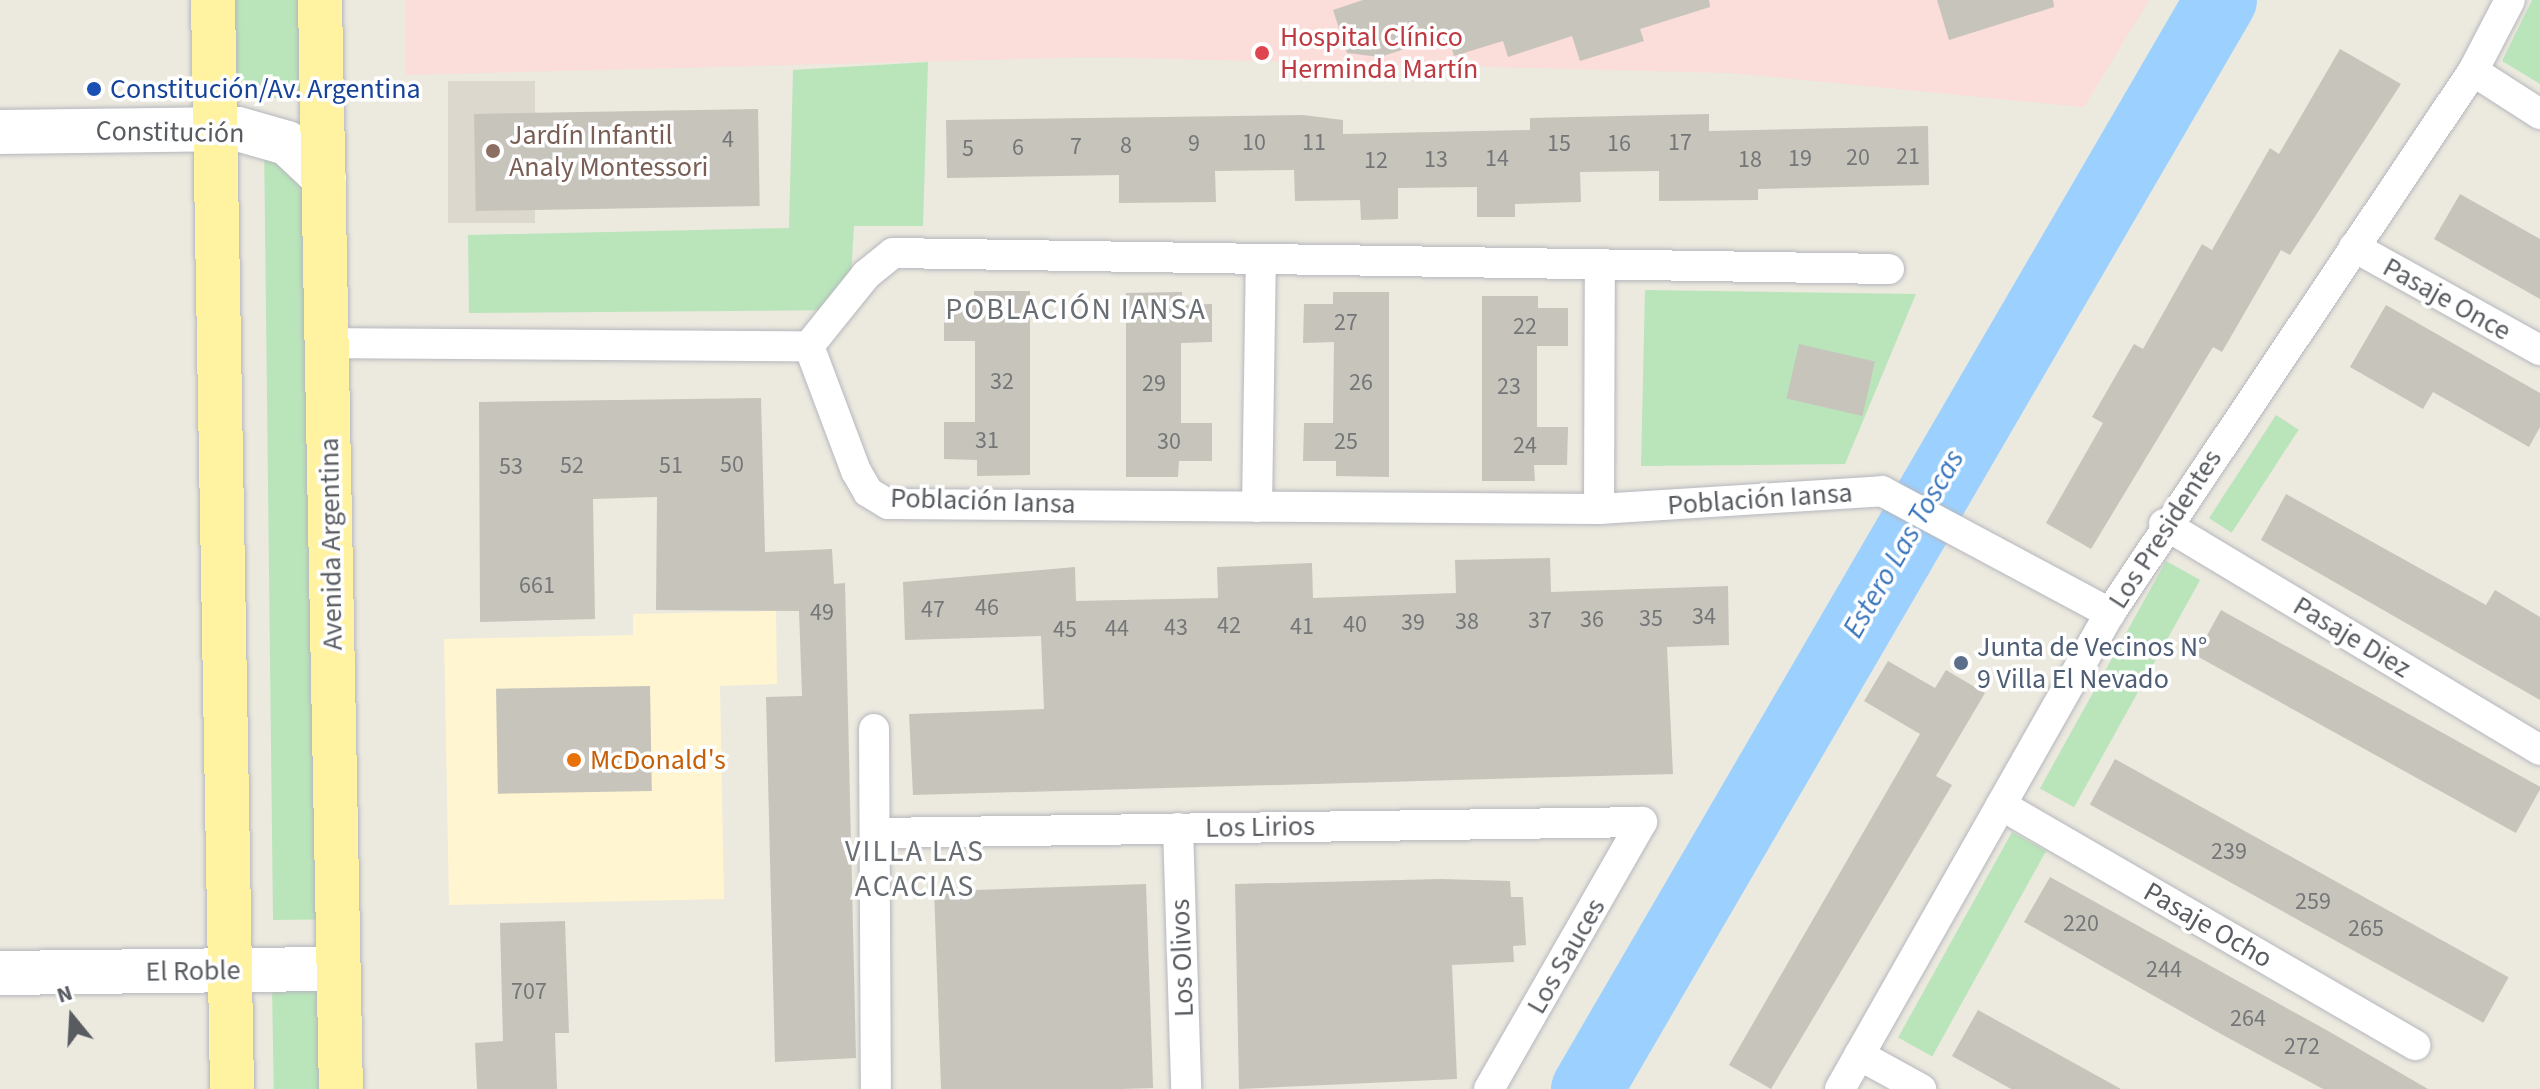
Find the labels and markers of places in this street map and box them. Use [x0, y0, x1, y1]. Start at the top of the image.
place label: Hospital Clínico Herminda Martín [1280, 20, 1478, 86]
marker: Hospital Clínico Herminda Martín [1251, 42, 1273, 64]
place label: Constitución/Av. Argentina [110, 72, 421, 106]
marker: Constitución/Av. Argentina [85, 80, 103, 98]
place label: Jardín Infantil Analy Montessori [509, 118, 709, 184]
marker: Jardín Infantil Analy Montessori [484, 142, 502, 160]
place label: Junta de Vecinos N° 9 Villa El Nevado [1977, 630, 2207, 696]
marker: Junta de Vecinos N° 9 Villa El Nevado [1952, 654, 1970, 672]
place label: McDonald's [590, 743, 726, 777]
marker: McDonald's [565, 751, 583, 769]

